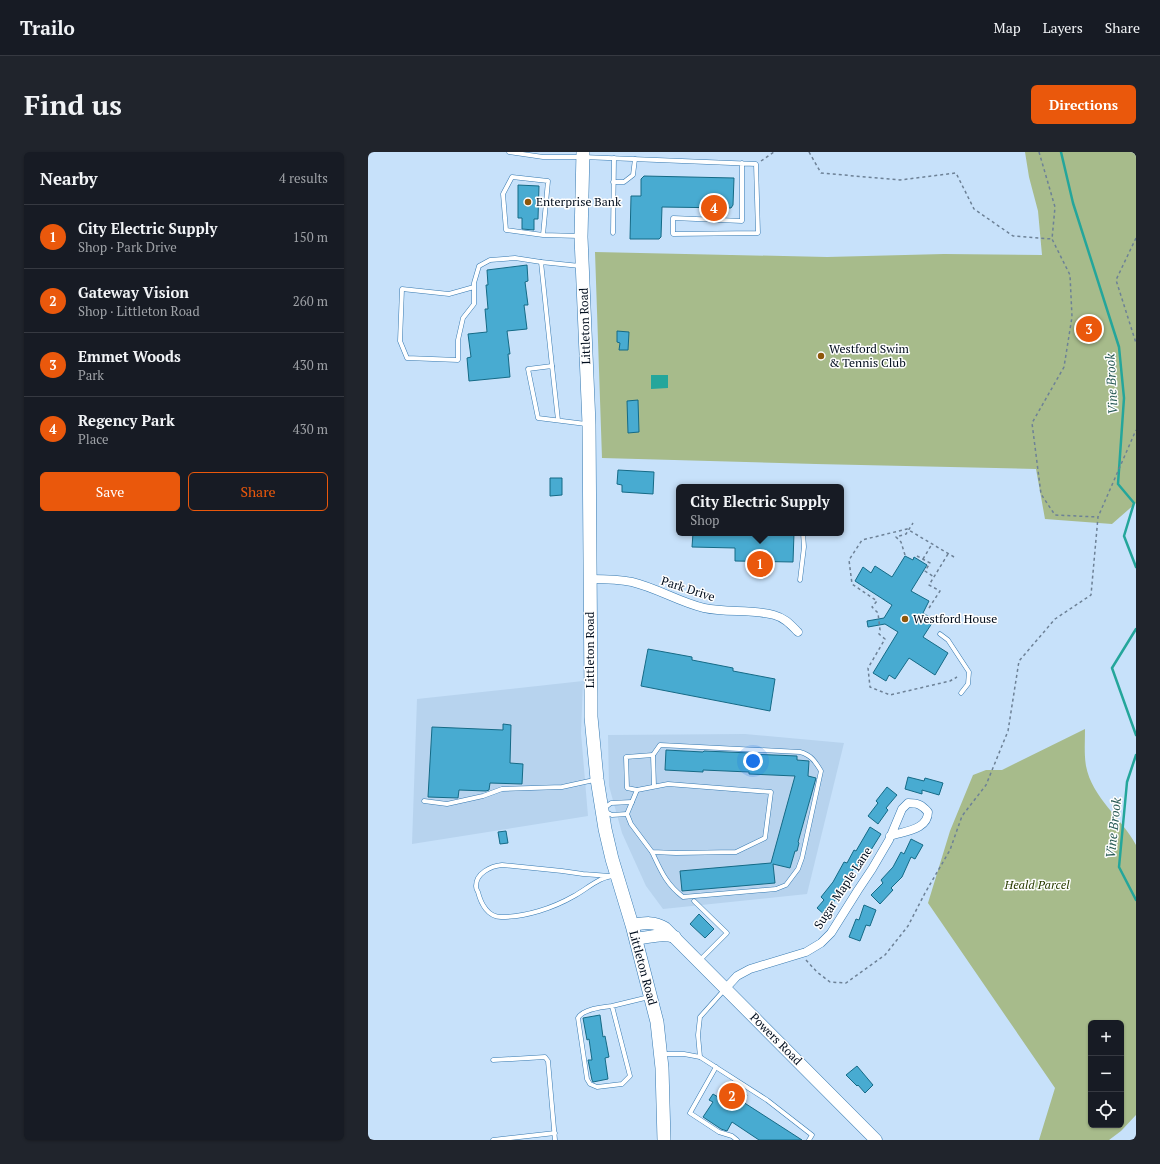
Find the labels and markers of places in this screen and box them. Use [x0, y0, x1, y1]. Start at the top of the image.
pin: 4 [701, 193, 727, 223]
place label: Enterprise Bank [536, 194, 622, 209]
marker: Enterprise Bank [523, 197, 533, 207]
pin: 3 [1076, 314, 1102, 344]
place label: Westford Swim & Tennis Club [829, 341, 910, 370]
marker: Westford Swim & Tennis Club [816, 351, 826, 361]
pin: 1 [747, 549, 773, 579]
place label: Westford House [913, 611, 997, 626]
marker: Westford House [900, 614, 910, 624]
pin: 2 [719, 1081, 745, 1111]

